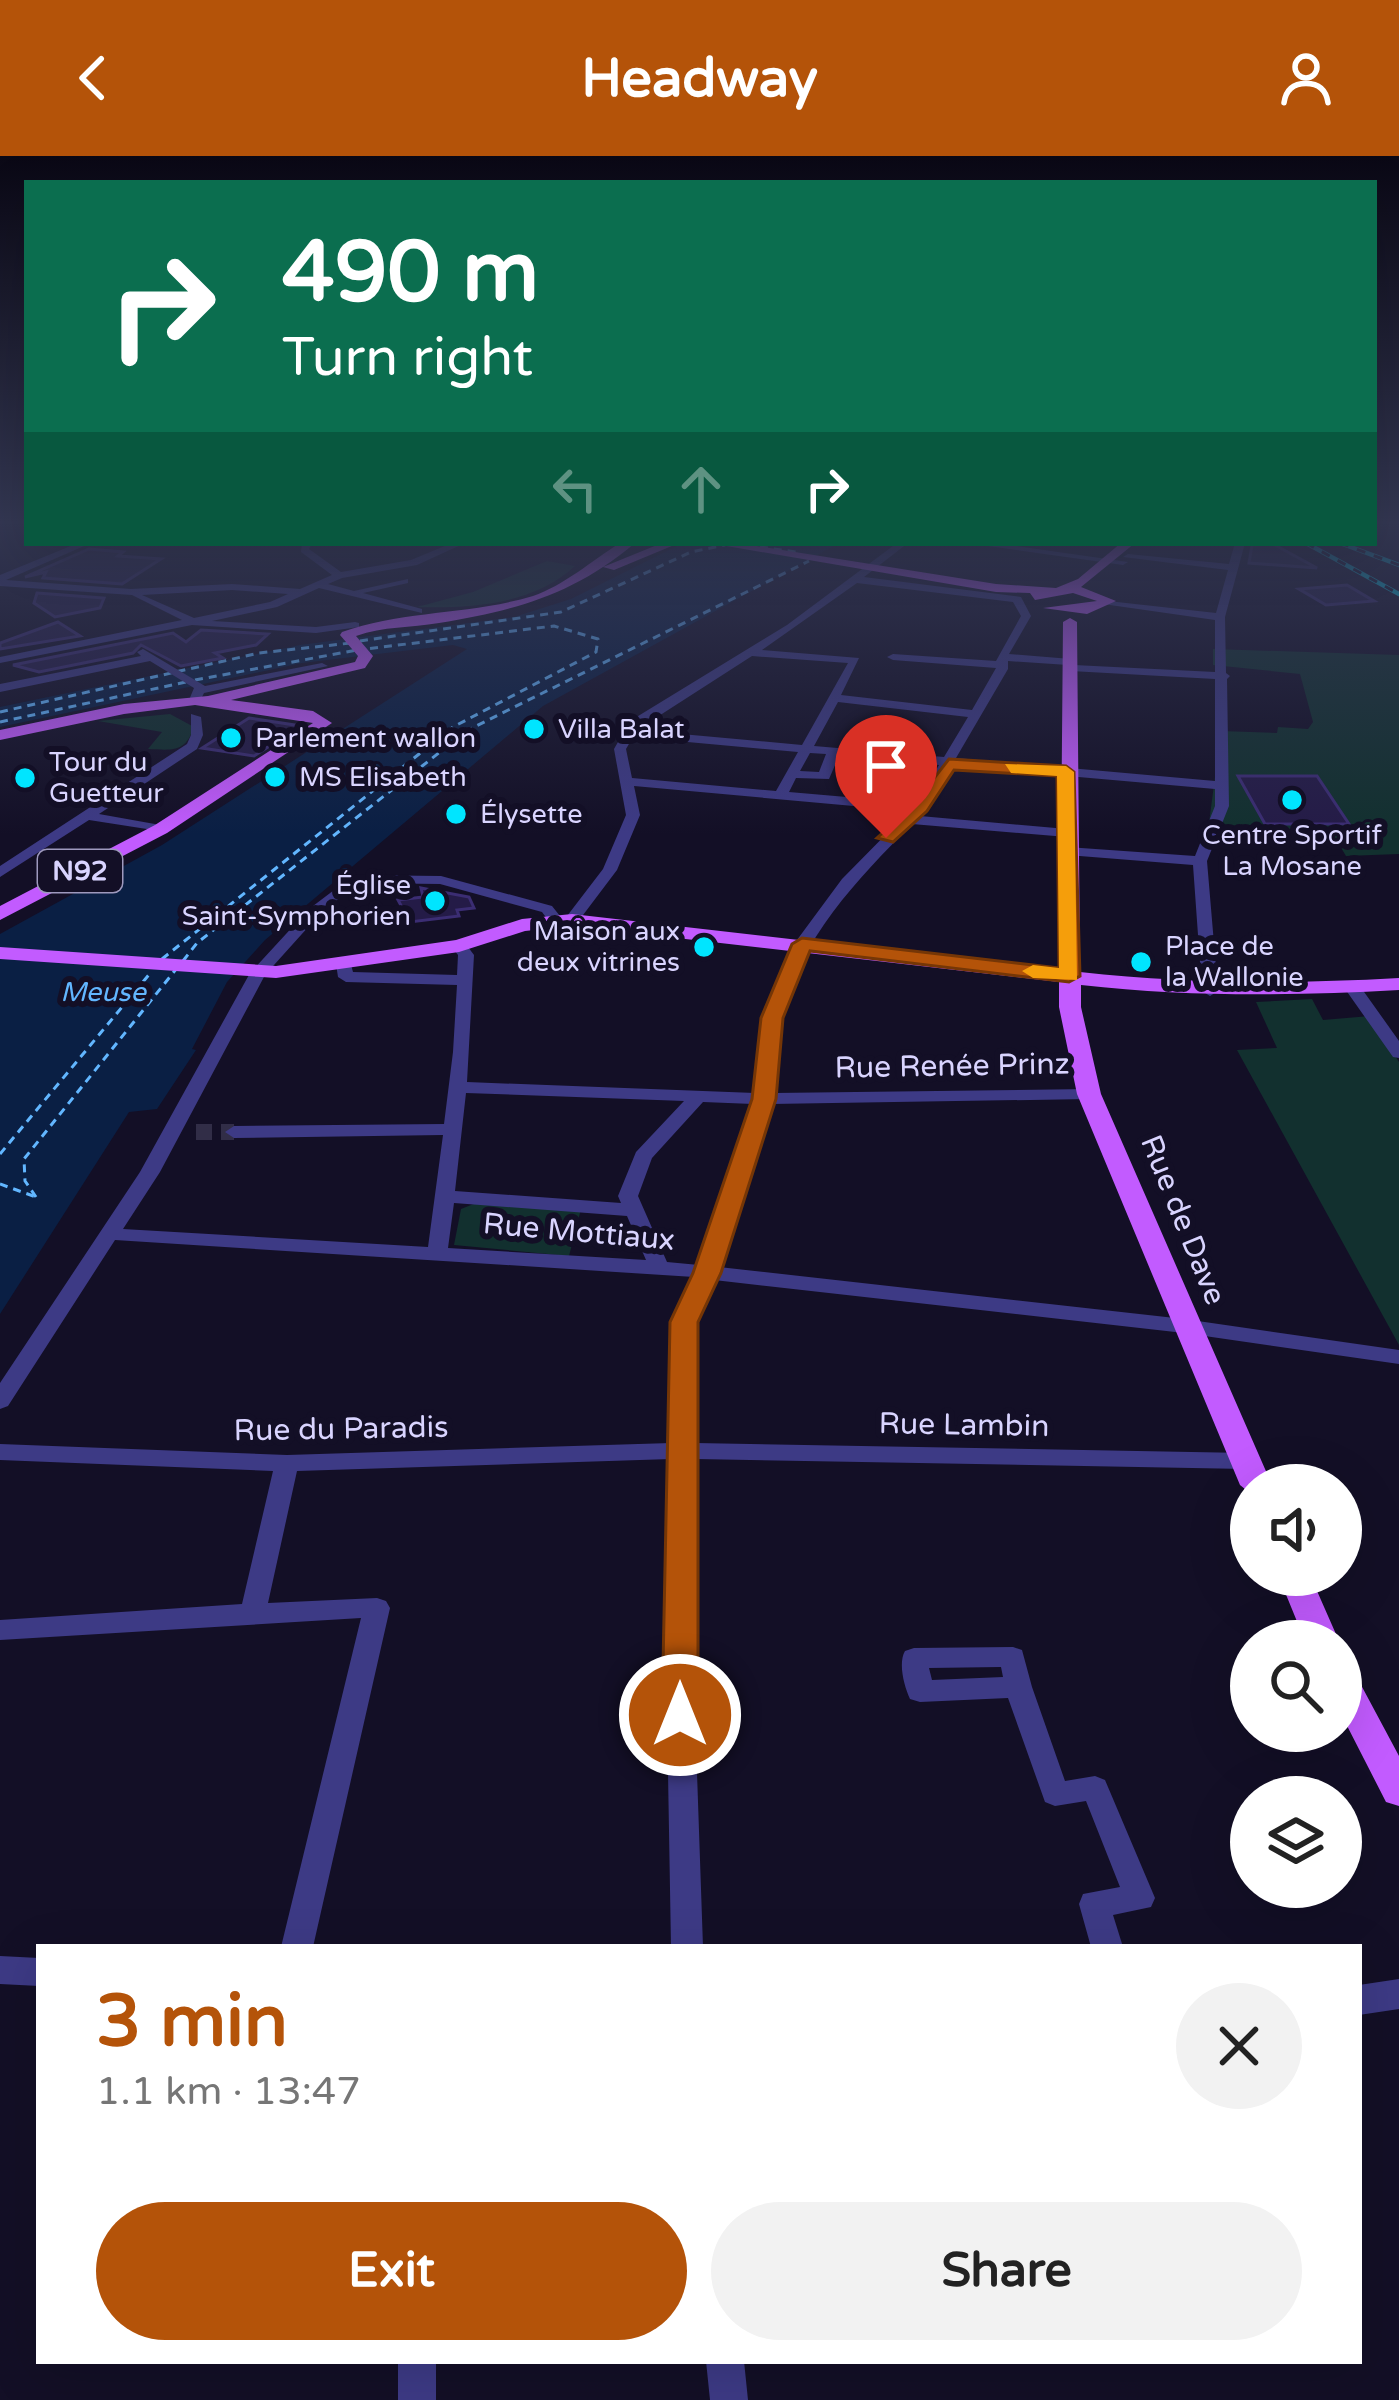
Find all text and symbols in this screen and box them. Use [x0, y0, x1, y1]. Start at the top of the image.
icon: back [60, 45, 126, 111]
icon: person [1273, 45, 1339, 111]
text: Headway [581, 46, 818, 111]
text: 490 m [282, 223, 539, 324]
icon: right [84, 228, 240, 384]
text: Turn right [282, 325, 533, 390]
icon: left [542, 456, 608, 522]
icon: ahead [668, 456, 734, 522]
icon: right [794, 456, 860, 522]
place label: Villa Balat [558, 713, 685, 746]
pin [835, 715, 937, 838]
marker: Villa Balat [521, 716, 547, 742]
place label: Parlement wallon [255, 722, 476, 755]
marker: Parlement wallon [218, 725, 244, 751]
icon: arrive [853, 733, 919, 799]
place label: Tour du Guetteur [49, 746, 164, 810]
place label: MS Elisabeth [299, 761, 467, 794]
marker: MS Elisabeth [262, 764, 288, 790]
marker: Tour du Guetteur [12, 765, 38, 791]
marker: Centre Sportif La Mosane [1279, 787, 1305, 813]
place label: Élysette [480, 798, 582, 831]
marker: Élysette [443, 801, 469, 827]
place label: Centre Sportif La Mosane [1202, 819, 1383, 883]
road number: N92 [38, 850, 122, 892]
place label: Église Saint-Symphorien [182, 869, 411, 933]
marker: Église Saint-Symphorien [422, 888, 448, 914]
place label: Maison aux deux vitrines [517, 915, 680, 979]
place label: Place de la Wallonie [1165, 930, 1304, 994]
marker: Maison aux deux vitrines [691, 934, 717, 960]
marker: Place de la Wallonie [1128, 949, 1154, 975]
water label: Meuse [60, 976, 148, 1009]
street label: Rue Renée Prinz [834, 1045, 1070, 1087]
street label: Rue de Dave [1132, 1130, 1234, 1310]
street label: Rue Mottiaux [482, 1205, 676, 1259]
street label: Rue Lambin [878, 1405, 1050, 1445]
street label: Rue du Paradis [233, 1409, 449, 1449]
map controls [1230, 1464, 1362, 1908]
button: sound [1230, 1464, 1362, 1596]
button: search [1230, 1620, 1362, 1752]
position arrow [617, 1652, 743, 1778]
button: layers [1230, 1776, 1362, 1908]
text: 3 min [96, 1979, 288, 2066]
button: close [1176, 1983, 1302, 2109]
text: 1.1 km · 13:47 [96, 2068, 361, 2115]
button: Exit [96, 2202, 687, 2340]
button: Share [711, 2202, 1302, 2340]

